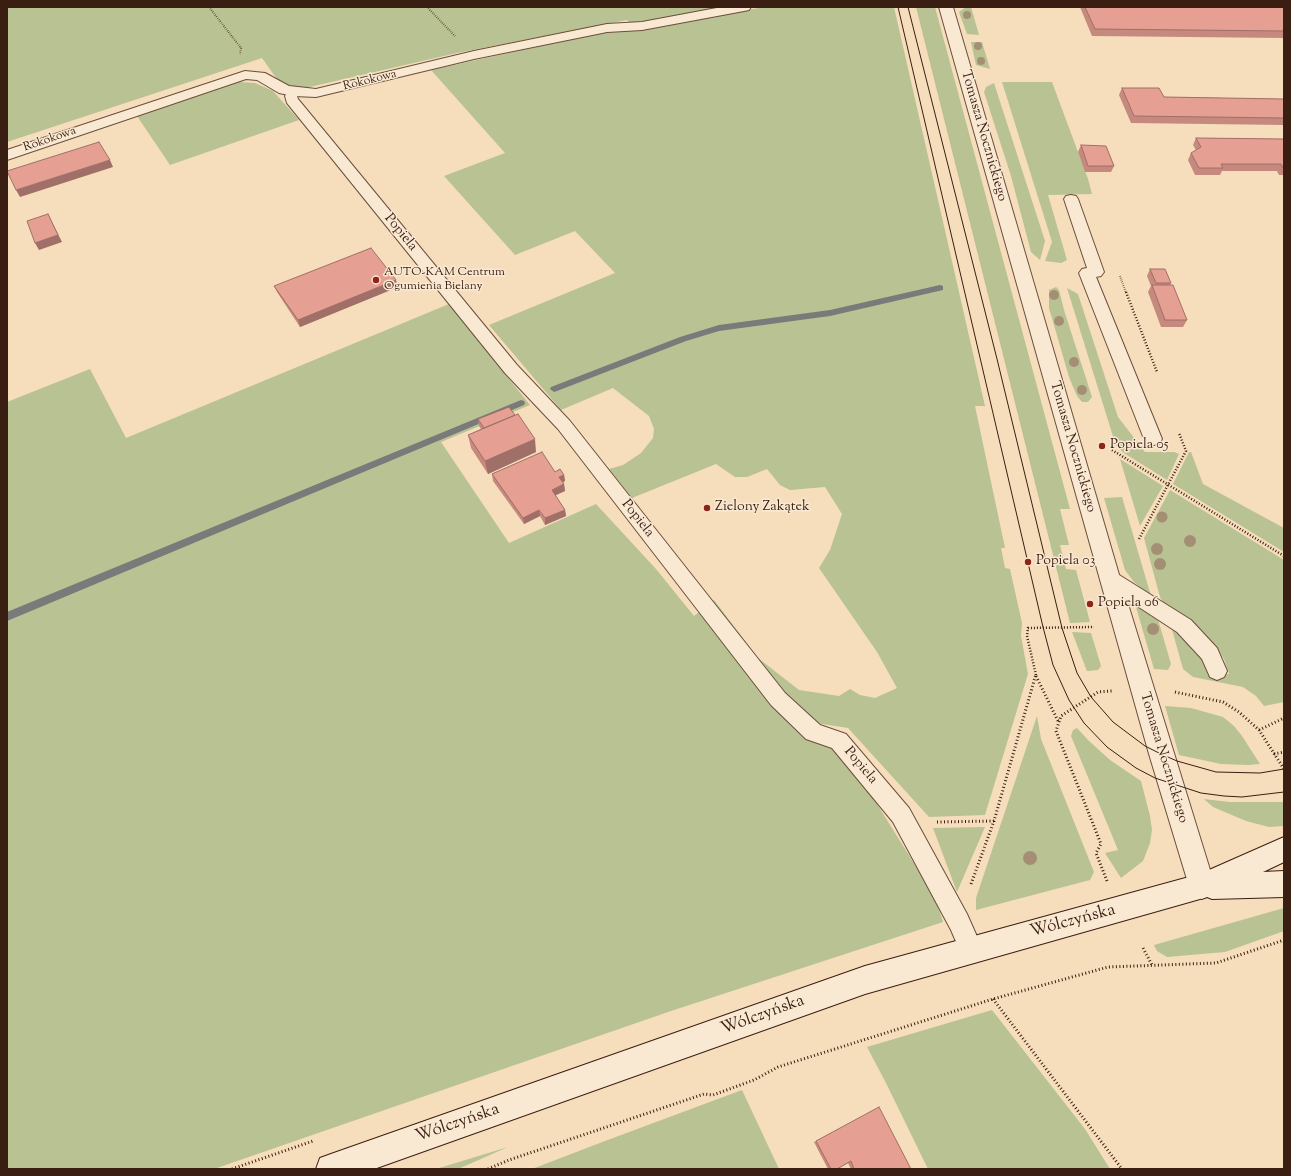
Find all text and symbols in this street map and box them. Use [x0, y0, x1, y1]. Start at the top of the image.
street label: Rokokowa [342, 67, 398, 95]
street label: Tomasza Nocznickiego [956, 68, 1010, 204]
street label: Rokokowa [22, 124, 78, 156]
street label: Popiela [380, 211, 420, 255]
place label: AUTO-KAM Centrum Ogumienia Bielany [384, 266, 505, 294]
marker: AUTO-KAM Centrum Ogumienia Bielany [371, 275, 381, 285]
street label: Tomasza Nocznickiego [1045, 379, 1099, 515]
place label: Popiela 05 [1110, 438, 1168, 454]
marker: Popiela 05 [1097, 441, 1107, 451]
street label: Popiela [617, 497, 657, 541]
place label: Zielony Zakątek [715, 500, 810, 516]
marker: Zielony Zakątek [702, 503, 712, 513]
place label: Popiela 03 [1036, 554, 1095, 570]
marker: Popiela 03 [1023, 557, 1033, 567]
place label: Popiela 06 [1098, 596, 1159, 612]
marker: Popiela 06 [1085, 599, 1095, 609]
street label: Tomasza Nocznickiego [1135, 691, 1191, 825]
street label: Popiela [840, 744, 880, 788]
street label: Wólczyńska [1028, 901, 1118, 943]
street label: Wólczyńska [718, 991, 808, 1041]
street label: Wólczyńska [413, 1100, 503, 1148]

